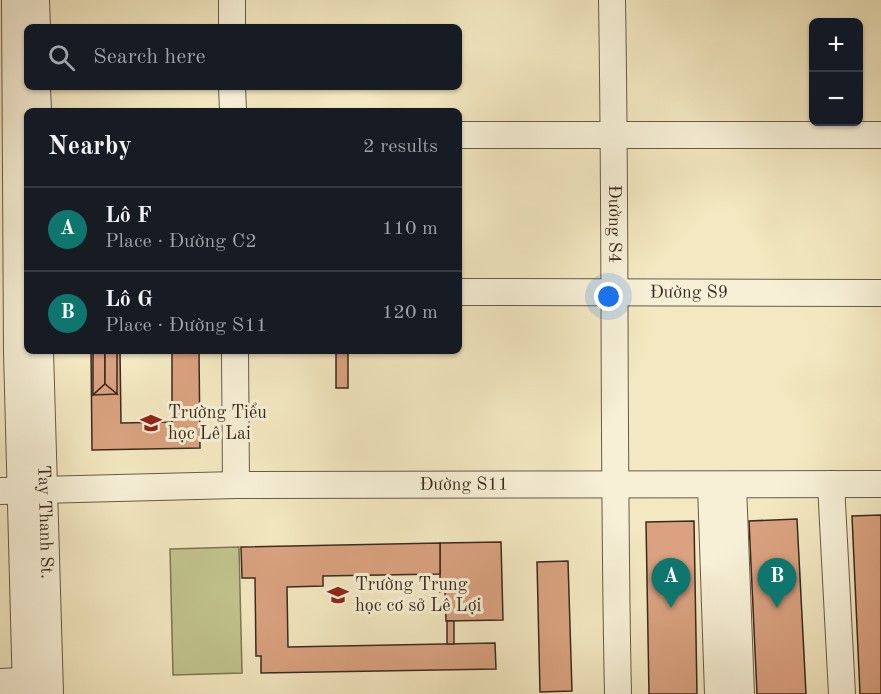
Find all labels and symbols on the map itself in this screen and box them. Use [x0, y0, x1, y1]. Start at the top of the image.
street label: Đường S4 [605, 185, 623, 263]
your location [594, 282, 623, 311]
street label: Đường S9 [650, 283, 728, 302]
place label: Trường Tiểu học Lê Lai [168, 402, 267, 443]
school or university icon: Trường Tiểu học Lê Lai [139, 411, 163, 435]
street label: Tay Thanh St. [34, 465, 56, 579]
street label: Đường S11 [419, 476, 508, 494]
pin: A [652, 558, 690, 608]
pin: B [758, 558, 796, 608]
place label: Trường Trung học cơ sở Lê Lợi [355, 576, 482, 615]
school or university icon: Trường Trung học cơ sở Lê Lợi [326, 583, 350, 607]

